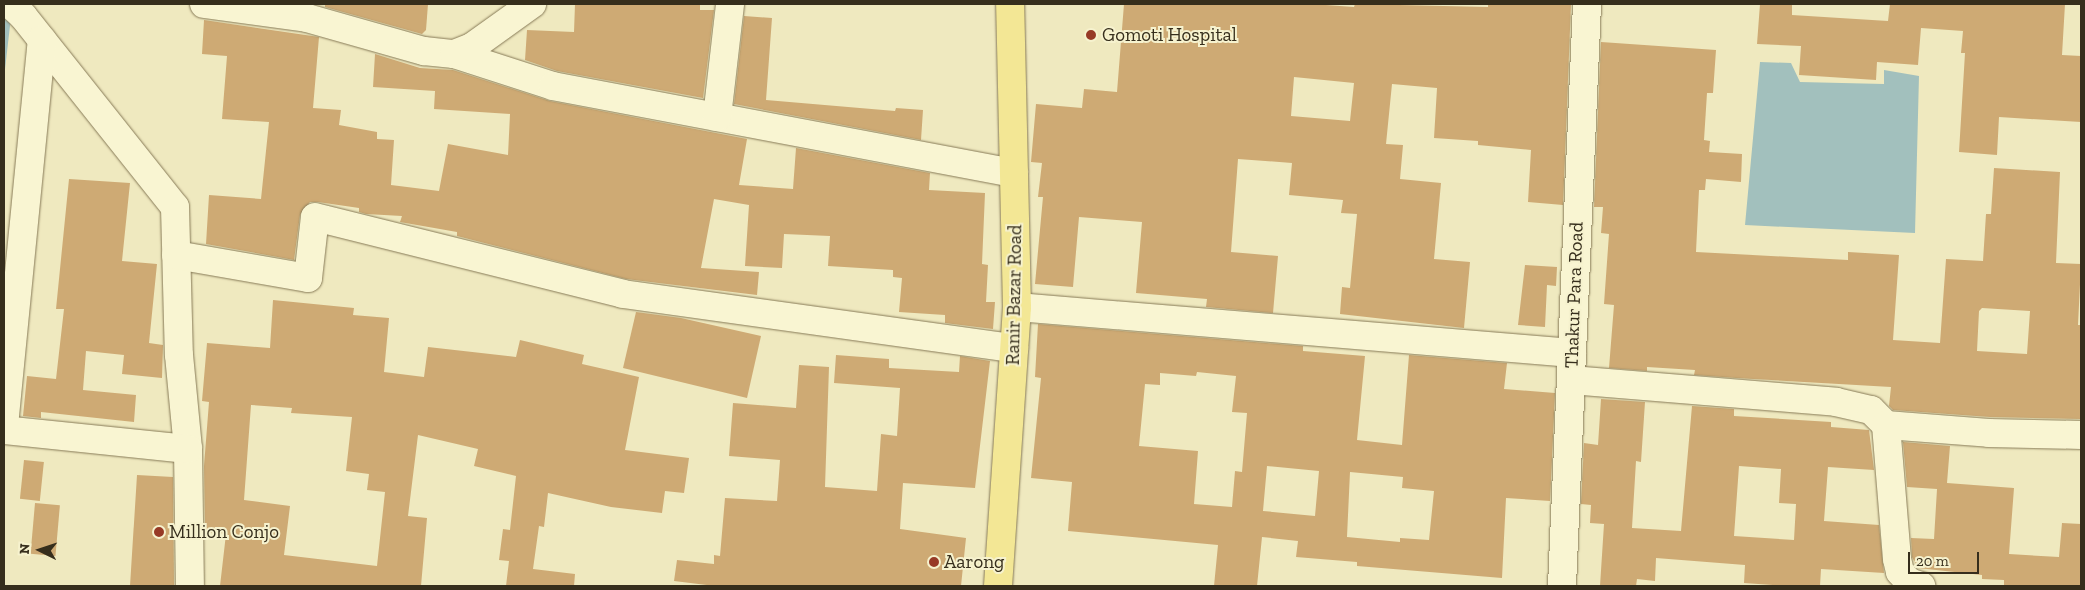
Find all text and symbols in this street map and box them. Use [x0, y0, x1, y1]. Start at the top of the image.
place label: Gomoti Hospital [1102, 24, 1237, 46]
marker: Gomoti Hospital [1084, 28, 1098, 42]
street label: Thakur Para Road [1560, 221, 1588, 369]
street label: Ranir Bazar Road [1001, 224, 1027, 366]
place label: Million Conjo [169, 521, 279, 543]
north arrow [15, 525, 65, 575]
marker: Million Conjo [153, 526, 165, 538]
scale bar [1910, 542, 1981, 574]
text: N [16, 543, 33, 555]
place label: Aarong [944, 551, 1005, 573]
text: 20 m [1916, 552, 1949, 570]
marker: Aarong [928, 556, 940, 568]

